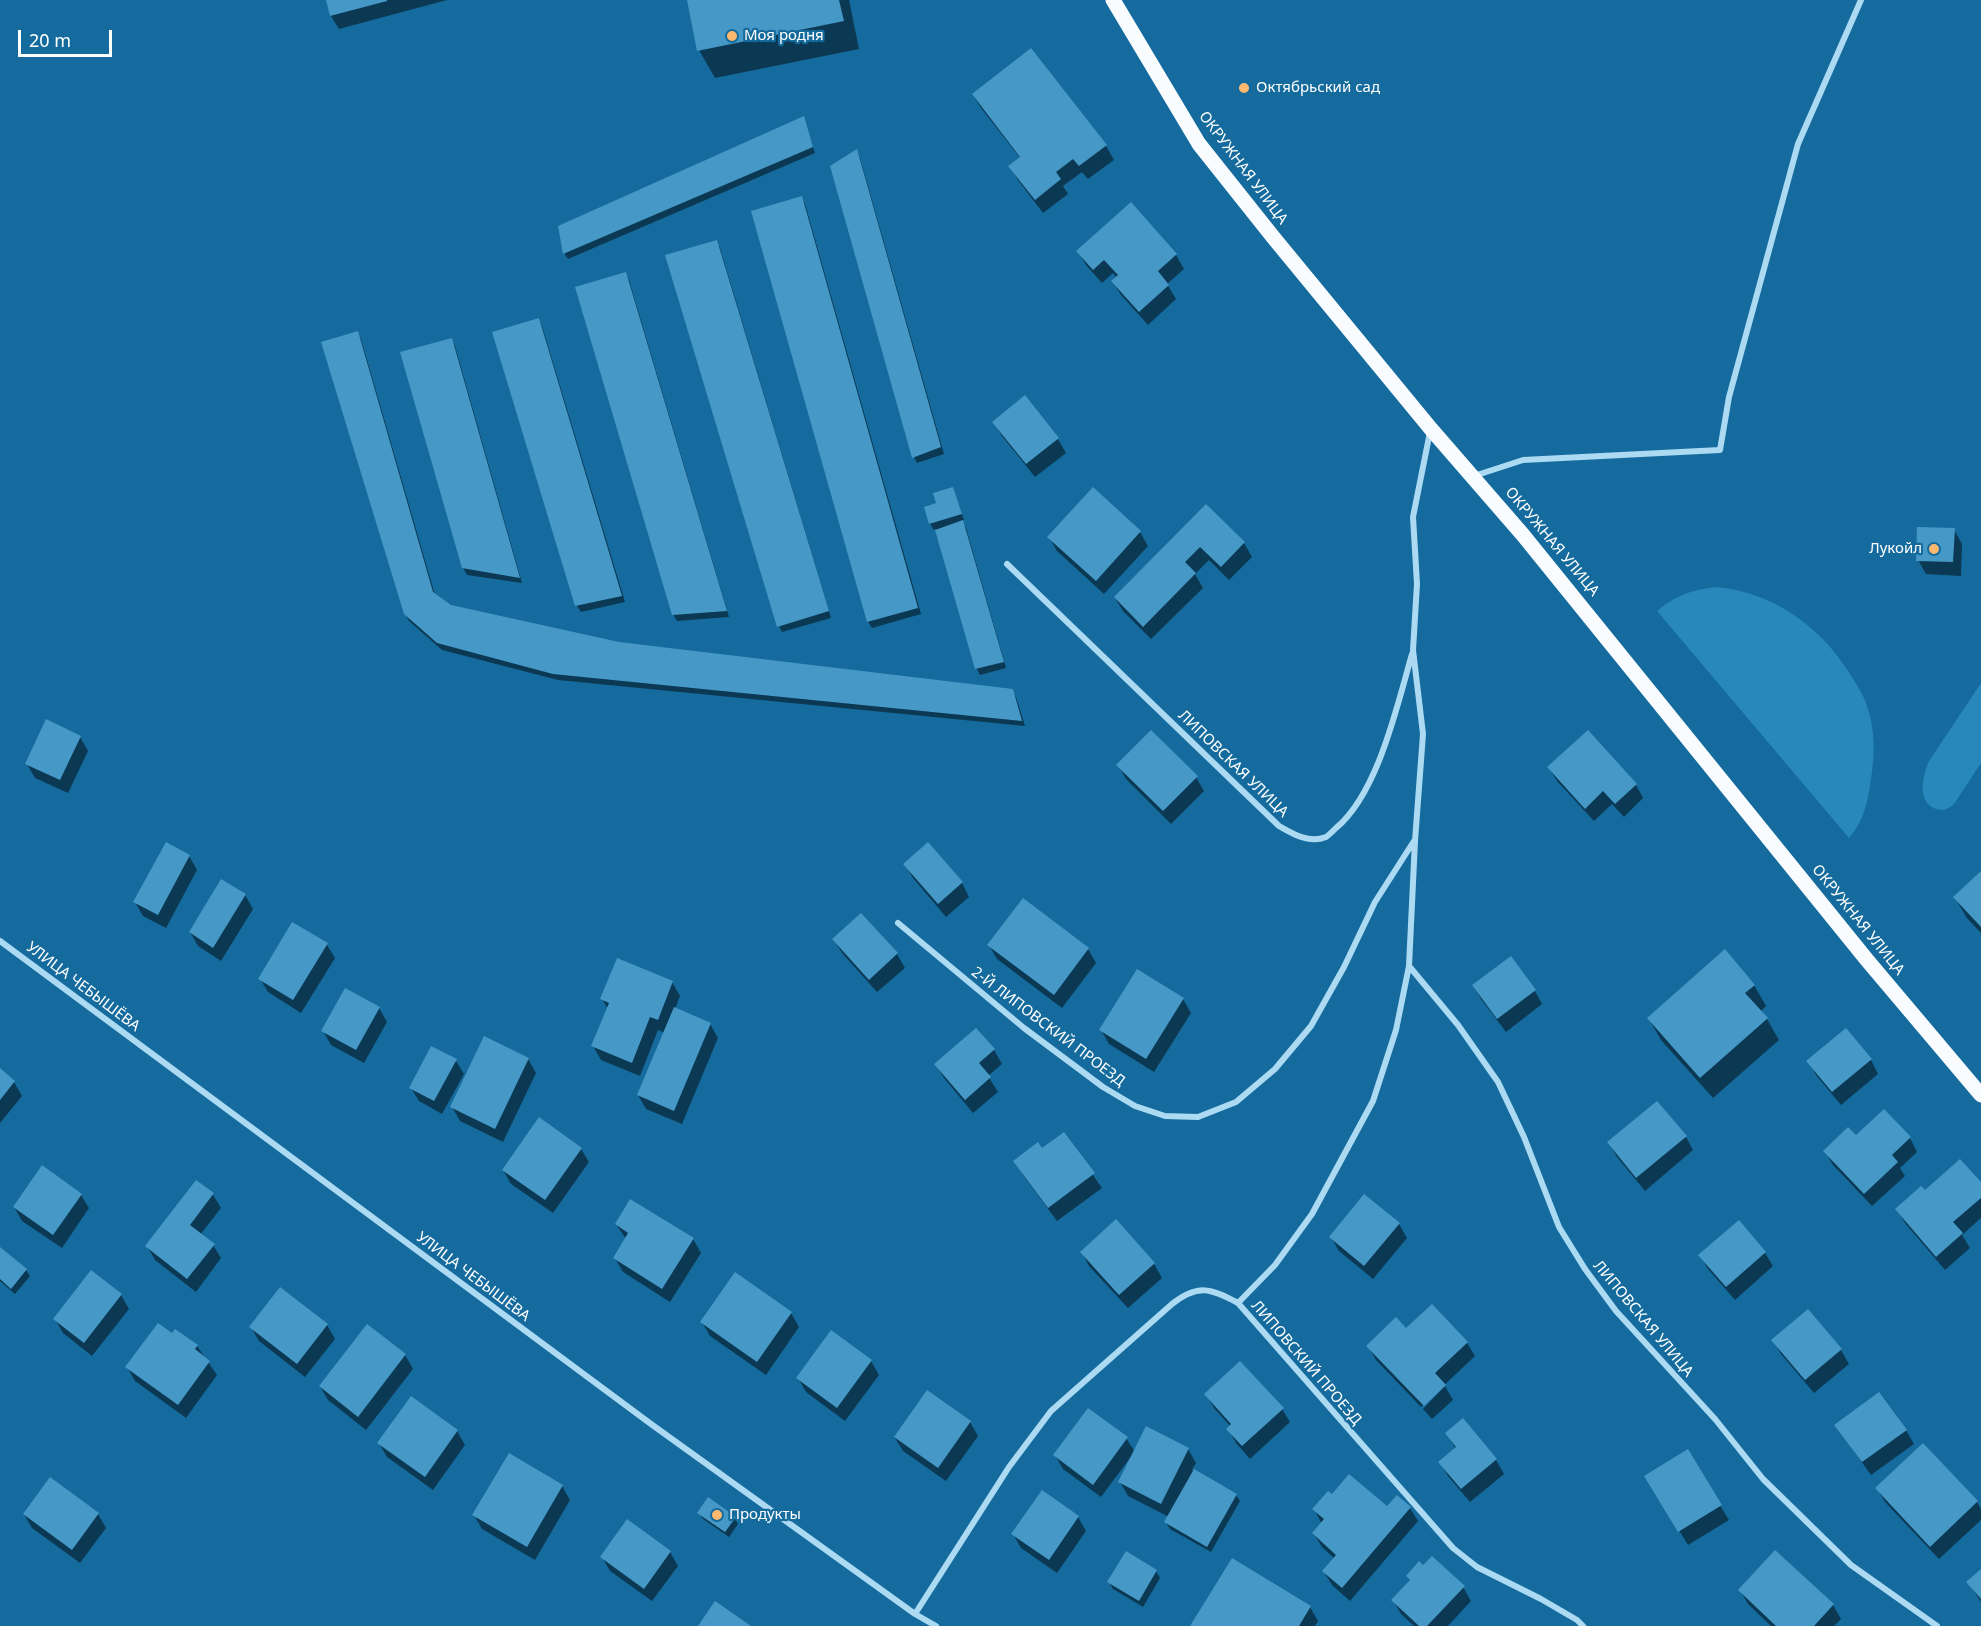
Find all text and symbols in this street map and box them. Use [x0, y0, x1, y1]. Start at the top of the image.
scale bar [21, 18, 116, 56]
place label: Моя родня [744, 27, 824, 45]
text: 20 m [29, 28, 71, 52]
marker: Моя родня [725, 29, 739, 43]
place label: Октябрьский сад [1256, 79, 1380, 97]
marker: Октябрьский сад [1237, 81, 1251, 95]
street label: ОКРУЖНАЯ УЛИЦА [1195, 108, 1291, 228]
street label: ОКРУЖНАЯ УЛИЦА [1501, 484, 1603, 600]
place label: Лукойл [1869, 540, 1922, 558]
marker: Лукойл [1927, 542, 1941, 556]
street label: ЛИПОВСКАЯ УЛИЦА [1174, 707, 1292, 821]
street label: ОКРУЖНАЯ УЛИЦА [1808, 861, 1908, 979]
street label: УЛИЦА ЧЕБЫШЁВА [23, 938, 143, 1036]
street label: 2-Й ЛИПОВСКИЙ ПРОЕЗД [968, 963, 1128, 1091]
street label: УЛИЦА ЧЕБЫШЁВА [413, 1228, 533, 1326]
street label: ЛИПОВСКАЯ УЛИЦА [1589, 1257, 1697, 1381]
street label: ЛИПОВСКИЙ ПРОЕЗД [1247, 1297, 1365, 1429]
place label: Продукты [729, 1506, 801, 1524]
marker: Продукты [710, 1508, 724, 1522]

